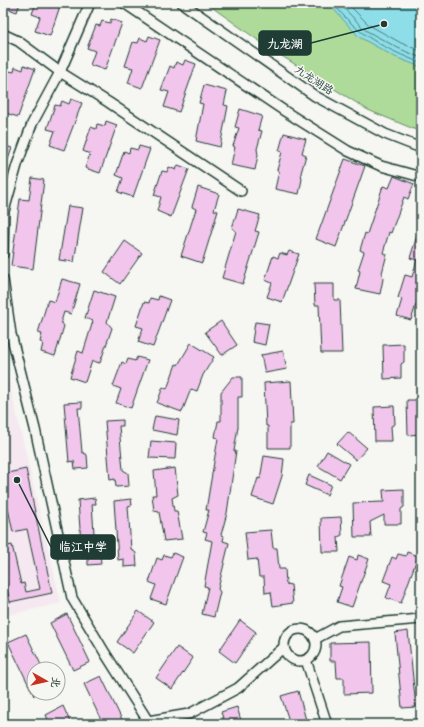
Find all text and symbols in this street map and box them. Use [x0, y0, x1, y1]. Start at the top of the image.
callout: 九龙湖 [259, 31, 311, 55]
text: 九龙湖 [267, 37, 303, 51]
street label: 九龙湖路 [292, 63, 336, 97]
callout: 临江中学 [51, 535, 115, 559]
text: 临江中学 [59, 540, 107, 554]
north arrow [26, 661, 66, 701]
text: 北 [48, 676, 63, 689]

